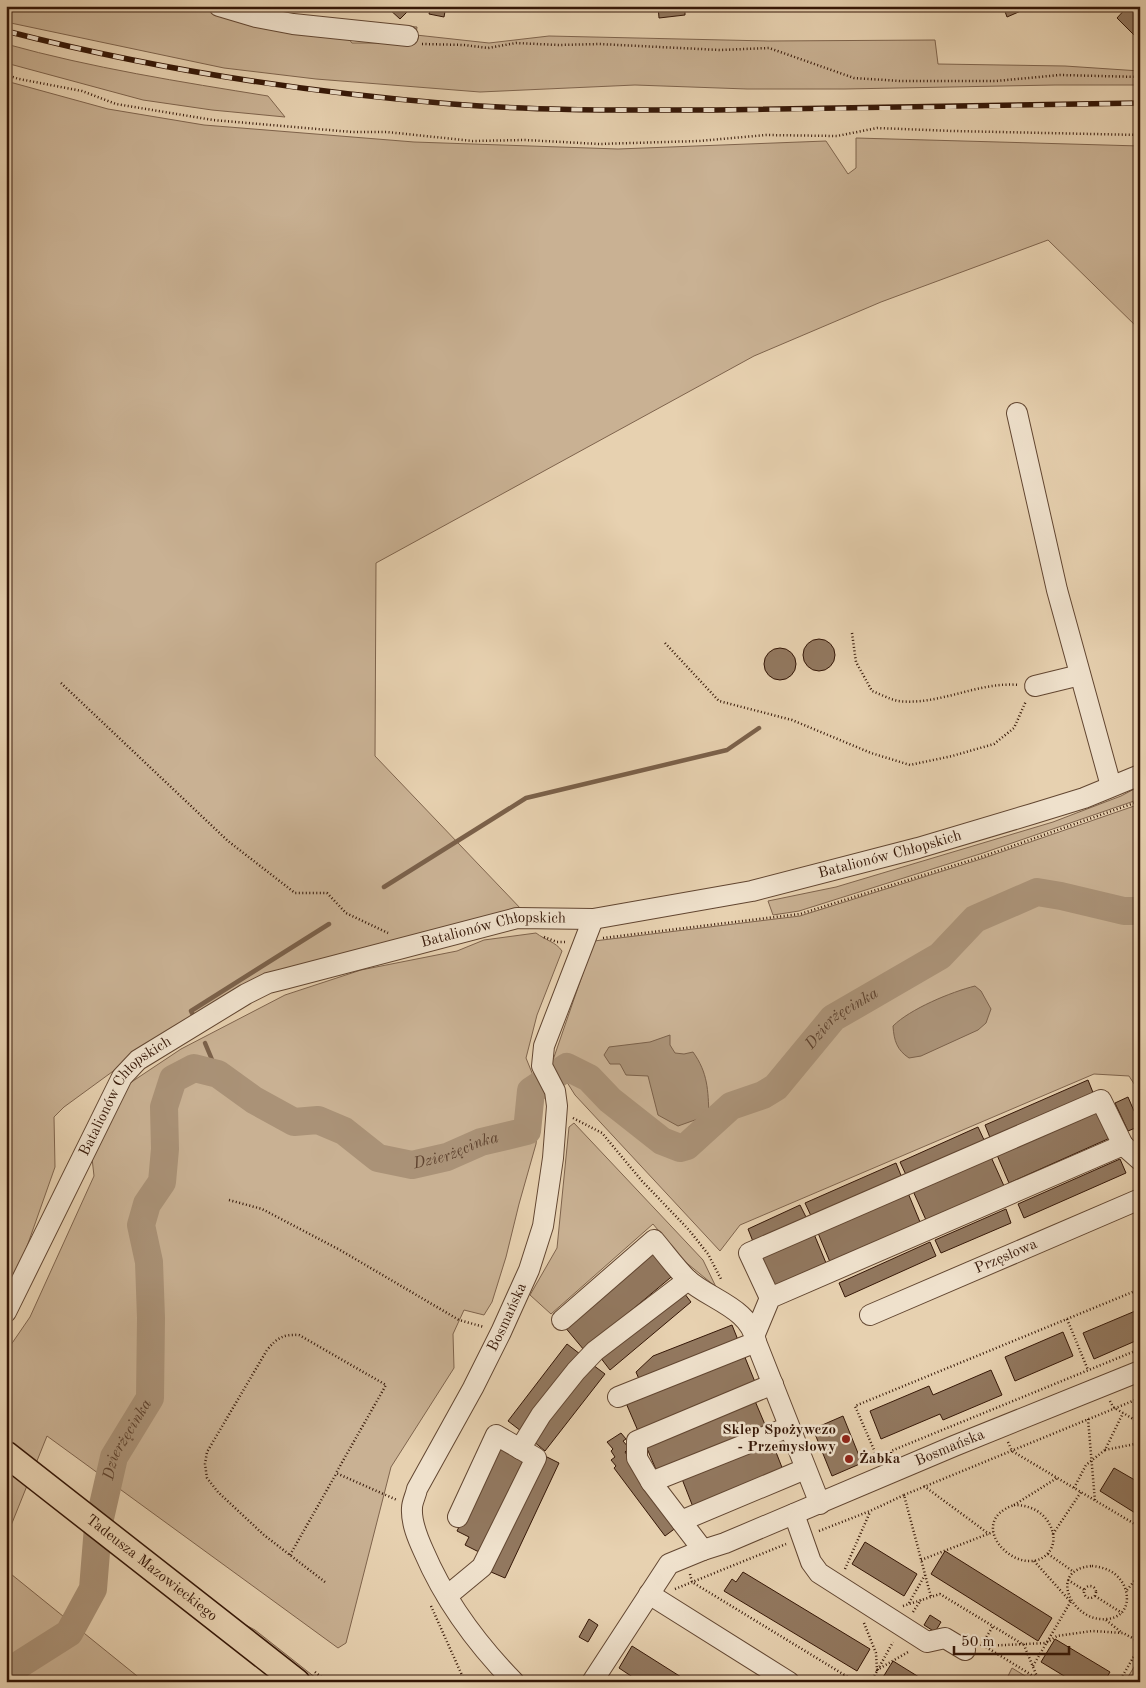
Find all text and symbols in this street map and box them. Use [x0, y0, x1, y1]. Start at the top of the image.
street label: Batalionów Chłopskich [817, 828, 963, 881]
street label: Batalionów Chłopskich [419, 911, 566, 950]
water label: Dzierżęcinka [802, 985, 882, 1053]
street label: Batalionów Chłopskich [77, 1034, 174, 1158]
water label: Dzierżęcinka [411, 1130, 501, 1173]
street label: Przęsłowa [973, 1236, 1040, 1277]
street label: Bosmańska [485, 1280, 530, 1354]
water label: Dzierżęcinka [101, 1396, 155, 1483]
place label: Sklep Spożywczo - Przemysłowy [722, 1423, 836, 1455]
street label: Bosmańska [913, 1427, 987, 1469]
marker: Sklep Spożywczo - Przemysłowy [840, 1433, 852, 1445]
place label: Żabka [859, 1450, 901, 1467]
marker: Żabka [843, 1453, 855, 1465]
street label: Tadeusza Mazowieckiego [83, 1512, 220, 1624]
scale bar [954, 1623, 1068, 1655]
text: 50 m [961, 1635, 995, 1650]

